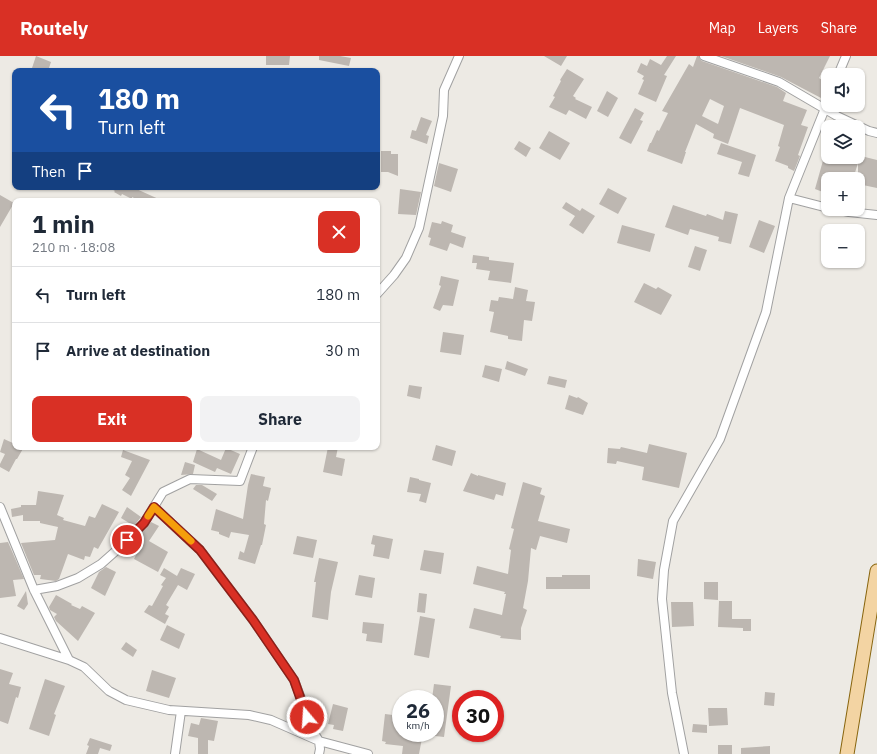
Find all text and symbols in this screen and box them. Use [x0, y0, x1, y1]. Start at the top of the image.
text: Routely [20, 16, 88, 40]
text: Map [709, 19, 736, 37]
text: Layers [758, 19, 799, 37]
text: Share [821, 19, 857, 37]
map controls [821, 68, 865, 268]
button: sound [821, 68, 865, 112]
text: 180 m [98, 80, 180, 117]
icon: left [32, 84, 84, 136]
text: Turn left [98, 116, 166, 139]
button: layers [821, 120, 865, 164]
icon: arrive [74, 160, 96, 182]
text: Then [32, 162, 66, 181]
button: + [821, 172, 865, 216]
text: 1 min [32, 208, 95, 240]
button: close [318, 211, 360, 253]
button: − [821, 224, 865, 268]
text: 210 m · 18:08 [32, 239, 115, 256]
icon: left [32, 284, 54, 306]
text: Turn left [66, 285, 126, 304]
text: 180 m [316, 285, 360, 304]
icon: arrive [32, 340, 54, 362]
text: Arrive at destination [66, 341, 210, 360]
text: 30 m [325, 341, 360, 360]
button: Exit [32, 396, 192, 442]
button: Share [200, 396, 360, 442]
pin [110, 523, 144, 557]
icon: arrive [116, 529, 138, 551]
speed limit sign: 30 [452, 690, 504, 742]
position arrow [286, 696, 328, 738]
text: 26 [406, 697, 430, 724]
text: km/h [406, 719, 430, 732]

